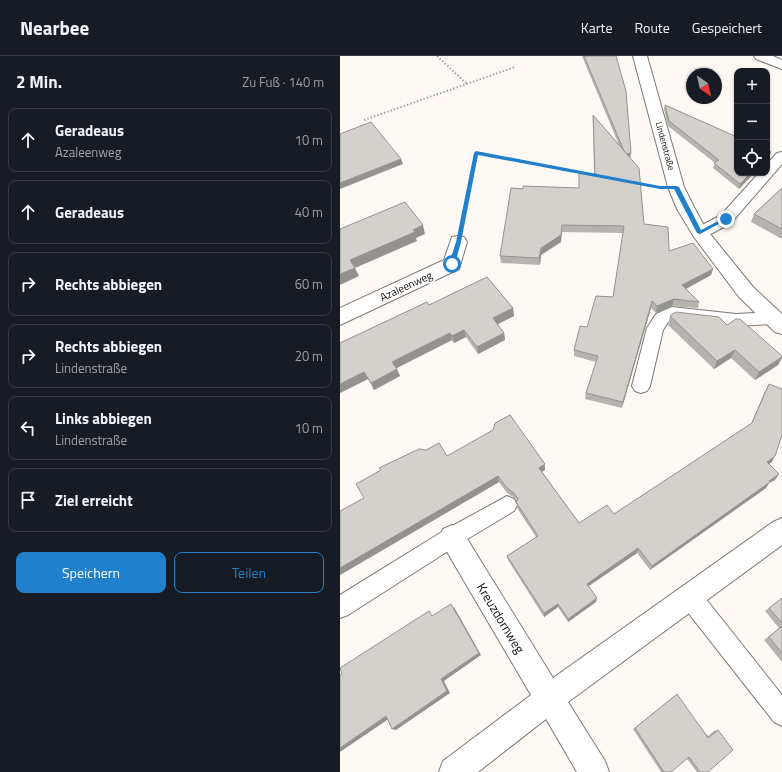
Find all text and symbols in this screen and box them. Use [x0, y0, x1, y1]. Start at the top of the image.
text: Nearbee [20, 13, 89, 42]
text: Karte [581, 17, 613, 38]
text: Route [635, 17, 670, 38]
text: Gespeichert [692, 17, 762, 38]
north arrow [686, 68, 722, 104]
map controls [734, 68, 770, 176]
button: + [734, 68, 770, 104]
text: 2 Min. [16, 69, 62, 95]
text: Zu Fuß · 140 m [242, 72, 324, 92]
button: − [734, 104, 770, 140]
text: Geradeaus [55, 119, 124, 142]
street label: Lindenstraße [653, 120, 678, 172]
icon: ahead [17, 129, 39, 151]
text: 10 m [295, 130, 323, 150]
button: locate [734, 140, 770, 176]
text: Azaleenweg [55, 142, 121, 162]
icon: ahead [17, 201, 39, 223]
text: Geradeaus [55, 201, 124, 224]
text: 40 m [295, 202, 323, 222]
route end [717, 210, 735, 228]
route start [443, 255, 461, 273]
street label: Azaleenweg [377, 267, 435, 305]
icon: right [17, 273, 39, 295]
text: Rechts abbiegen [55, 273, 162, 296]
text: 60 m [295, 274, 323, 294]
text: Rechts abbiegen [55, 335, 162, 358]
icon: right [17, 345, 39, 367]
text: 20 m [295, 346, 323, 366]
text: Lindenstraße [55, 358, 127, 378]
text: Links abbiegen [55, 407, 152, 430]
icon: left [17, 417, 39, 439]
text: 10 m [295, 418, 323, 438]
text: Lindenstraße [55, 430, 127, 450]
icon: arrive [17, 489, 39, 511]
text: Ziel erreicht [55, 489, 133, 512]
button: Speichern [16, 552, 166, 593]
button: Teilen [174, 552, 324, 593]
street label: Kreuzdornweg [472, 579, 530, 657]

